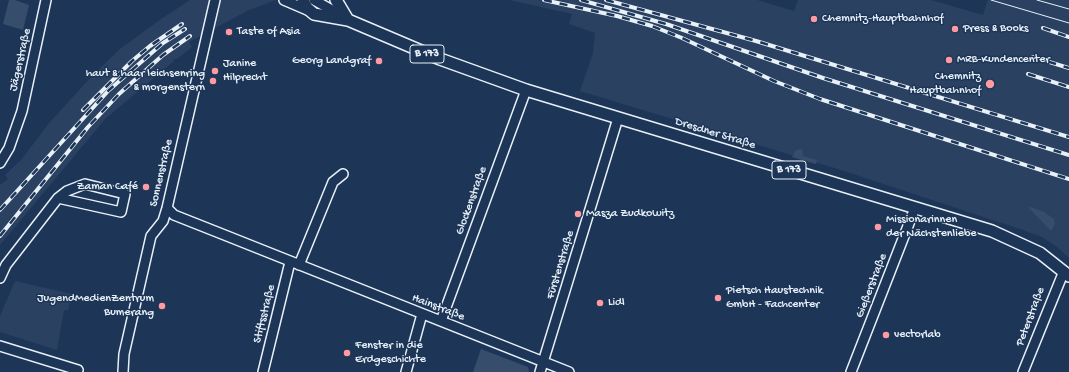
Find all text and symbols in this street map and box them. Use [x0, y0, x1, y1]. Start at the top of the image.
place label: Chemnitz-Hauptbahnhof [822, 12, 943, 26]
marker: Chemnitz-Hauptbahnhof [809, 14, 819, 24]
place label: Press & Books [963, 22, 1028, 36]
marker: Press & Books [950, 24, 960, 34]
place label: Taste of Asia [237, 25, 300, 39]
street label: Jägerstraße [7, 27, 35, 93]
marker: Taste of Asia [224, 27, 234, 37]
road number: B 173 [410, 45, 444, 63]
place label: MRB-Kundencenter [957, 53, 1050, 67]
place label: Georg Landgraf [292, 54, 371, 68]
marker: MRB-Kundencenter [944, 55, 954, 65]
marker: Georg Landgraf [374, 56, 384, 66]
place label: Janine Hilprecht [223, 57, 267, 85]
marker: Janine Hilprecht [210, 66, 220, 76]
place label: haut & haar leichsenring & morgenstern [86, 67, 205, 95]
place label: Chemnitz Hauptbahnhof [910, 70, 981, 98]
marker: haut & haar leichsenring & morgenstern [208, 76, 218, 86]
marker: Chemnitz Hauptbahnhof [984, 78, 996, 90]
street label: Dresdner Straße [673, 115, 757, 153]
street label: Sonnenstraße [147, 138, 177, 208]
road number: B 173 [772, 161, 806, 179]
street label: Glockenstraße [453, 165, 491, 237]
place label: Zaman Café [77, 180, 138, 194]
marker: Zaman Café [141, 182, 151, 192]
place label: Masza Zudkowitz [586, 207, 674, 221]
marker: Masza Zudkowitz [573, 209, 583, 219]
place label: Missionarinnen der Nächstenliebe [886, 213, 977, 241]
marker: Missionarinnen der Nächstenliebe [873, 222, 883, 232]
street label: Fürstenstraße [544, 229, 578, 301]
street label: Gießerstraße [853, 252, 891, 320]
street label: Stiftsstraße [251, 283, 279, 345]
place label: Pietsch Haustechnik GmbH - Fachcenter [726, 284, 823, 312]
street label: Peterstraße [1013, 286, 1049, 348]
street label: Hainstraße [409, 291, 467, 325]
place label: JugendMedienZentrum Bumerang [37, 292, 154, 320]
marker: Pietsch Haustechnik GmbH - Fachcenter [713, 293, 723, 303]
place label: Lidl [608, 296, 625, 310]
marker: Lidl [595, 298, 605, 308]
marker: JugendMedienZentrum Bumerang [157, 301, 167, 311]
place label: vectorlab [894, 328, 941, 342]
marker: vectorlab [881, 330, 891, 340]
place label: Fenster in die Erdgeschichte [355, 339, 426, 367]
marker: Fenster in die Erdgeschichte [342, 348, 352, 358]

